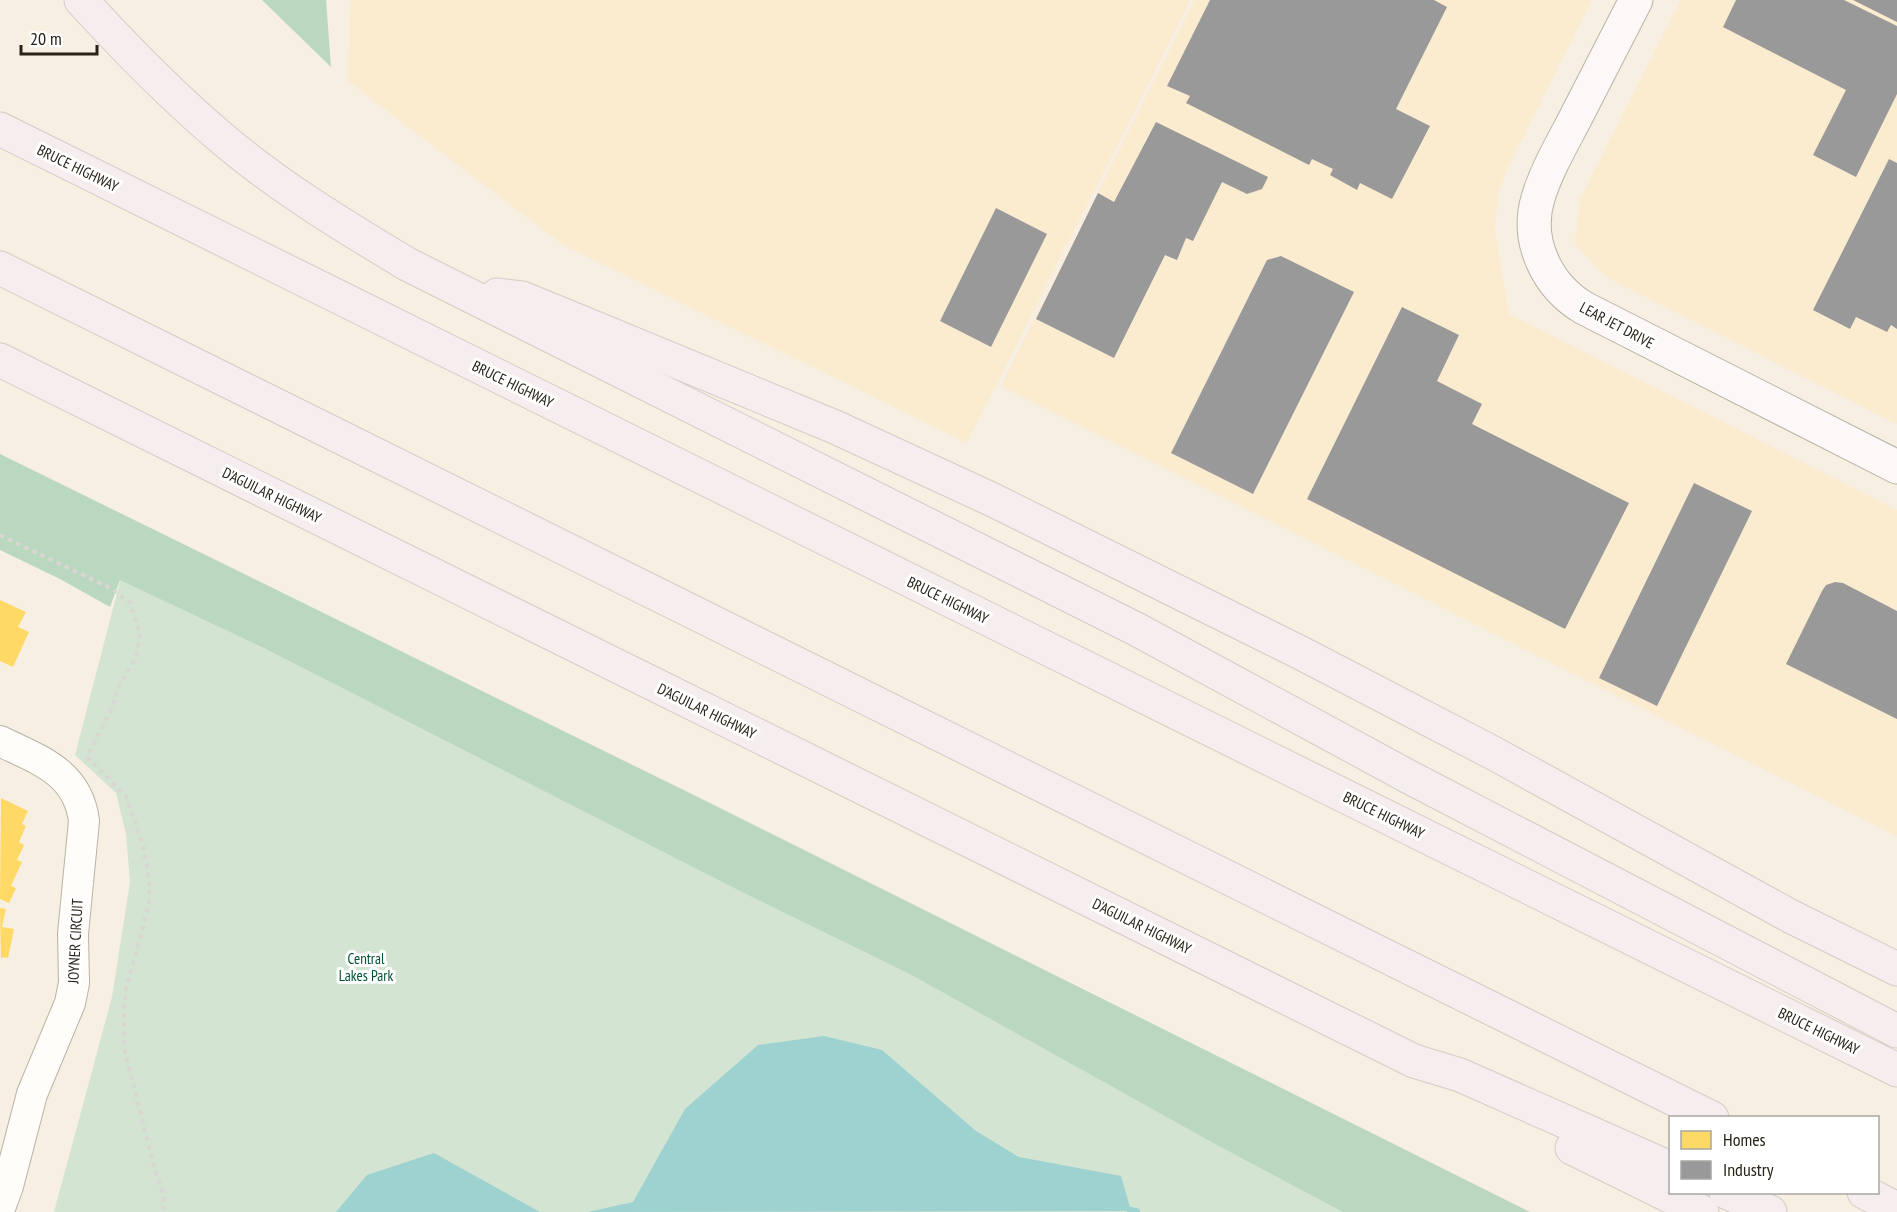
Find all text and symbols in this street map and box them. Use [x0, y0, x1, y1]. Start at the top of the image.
scale bar [21, 18, 98, 56]
text: 20 m [30, 27, 62, 50]
street label: BRUCE HIGHWAY [34, 140, 122, 196]
street label: LEAR JET DRIVE [1577, 297, 1657, 353]
street label: BRUCE HIGHWAY [469, 356, 557, 412]
street label: D'AGUILAR HIGHWAY [219, 463, 325, 527]
street label: BRUCE HIGHWAY [904, 572, 992, 628]
street label: D'AGUILAR HIGHWAY [654, 679, 760, 743]
street label: BRUCE HIGHWAY [1340, 787, 1428, 843]
street label: D'AGUILAR HIGHWAY [1089, 894, 1195, 958]
street label: JOYNER CIRCUIT [63, 898, 87, 985]
park label: Central Lakes Park [339, 949, 393, 985]
street label: BRUCE HIGHWAY [1775, 1003, 1863, 1059]
legend [1669, 1116, 1879, 1194]
text: Homes [1723, 1128, 1766, 1151]
text: Industry [1723, 1158, 1774, 1181]

